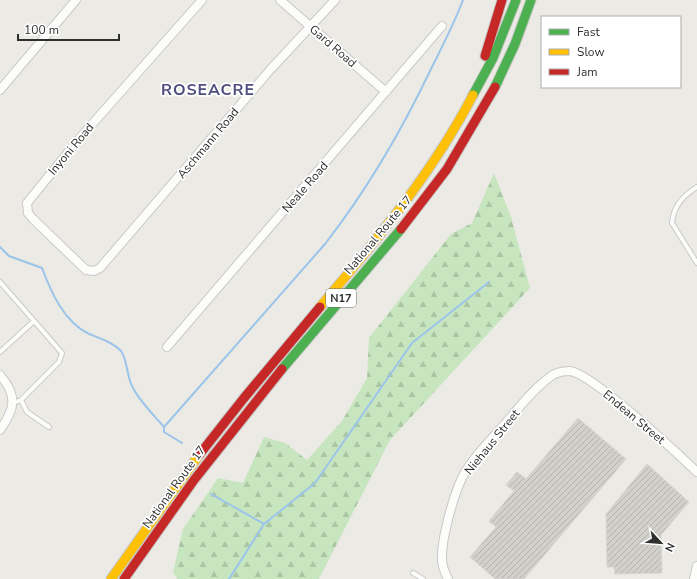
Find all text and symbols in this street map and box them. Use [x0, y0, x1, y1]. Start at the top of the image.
scale bar [18, 16, 119, 42]
legend [541, 16, 681, 88]
street label: Gard Road [306, 21, 360, 71]
text: 100 m [24, 22, 59, 38]
text: Fast [577, 24, 600, 40]
text: Slow [577, 44, 605, 60]
text: Jam [576, 64, 598, 80]
district label: ROSEACRE [161, 79, 255, 101]
street label: Aschmann Road [174, 104, 242, 182]
street label: Inyoni Road [45, 120, 97, 178]
street label: Neale Road [278, 158, 332, 216]
street label: National Route 17 [340, 192, 416, 278]
road number: N17 [326, 289, 356, 307]
street label: Endean Street [600, 386, 669, 448]
street label: Niehaus Street [461, 405, 524, 478]
street label: National Route 17 [139, 443, 209, 531]
north arrow [641, 523, 681, 563]
text: N [661, 540, 678, 554]

